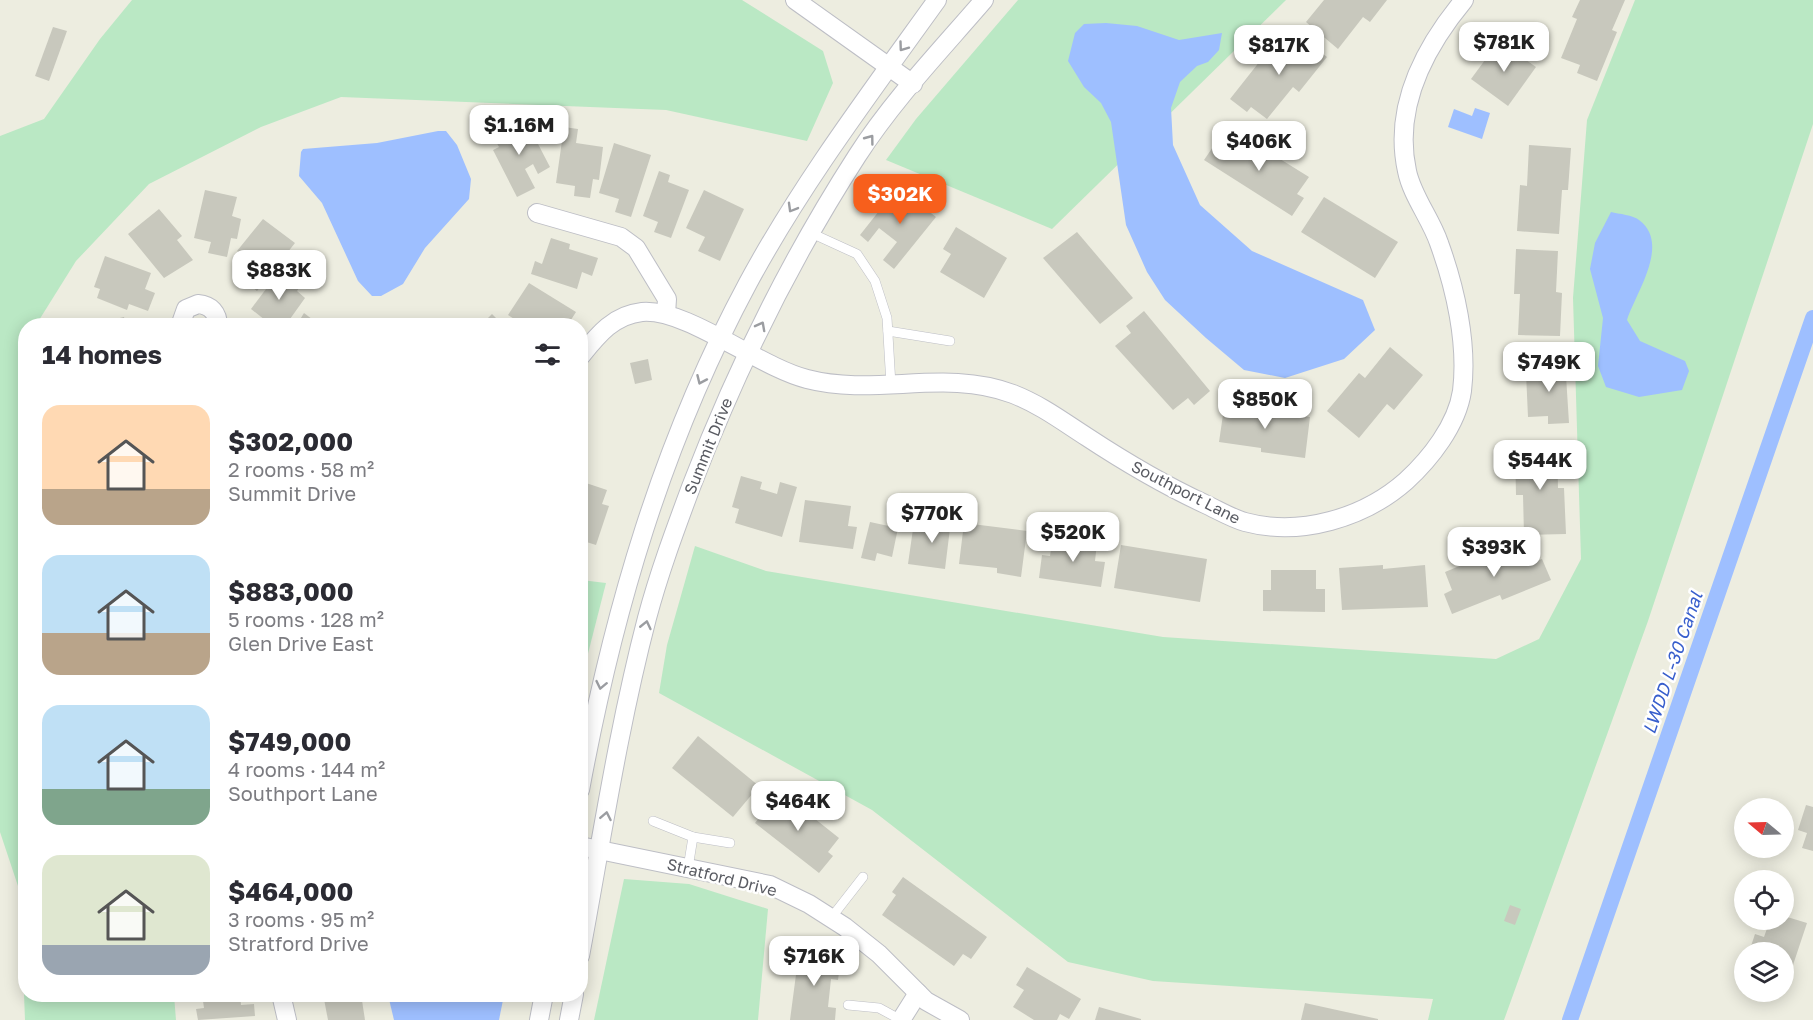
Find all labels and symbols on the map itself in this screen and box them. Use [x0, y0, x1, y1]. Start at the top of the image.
pin: $781K [1462, 22, 1546, 73]
pin: $817K [1237, 25, 1321, 76]
one-way arrow [899, 41, 910, 52]
pin: $1.16M [470, 105, 568, 156]
pin: $406K [1217, 121, 1301, 172]
one-way arrow [862, 135, 873, 146]
pin: $302K [858, 174, 942, 225]
one-way arrow [788, 202, 799, 212]
pin: $883K [237, 250, 321, 301]
one-way arrow [754, 321, 765, 332]
pin: $749K [1507, 342, 1591, 393]
one-way arrow [696, 374, 708, 385]
pin: $850K [1223, 379, 1307, 430]
street label: Summit Drive [680, 395, 736, 497]
pin: $544K [1498, 440, 1582, 491]
street label: Southport Lane [1128, 456, 1244, 528]
pin: $770K [890, 493, 974, 544]
pin: $520K [1031, 512, 1115, 563]
pin: $393K [1452, 527, 1536, 578]
water label: LWDD L-30 Canal [1637, 588, 1707, 737]
one-way arrow [638, 620, 651, 630]
one-way arrow [595, 679, 608, 689]
pin: $464K [756, 781, 840, 832]
north arrow [1734, 798, 1794, 858]
one-way arrow [599, 811, 612, 821]
street label: Stratford Drive [665, 854, 779, 900]
pin: $716K [772, 936, 856, 987]

